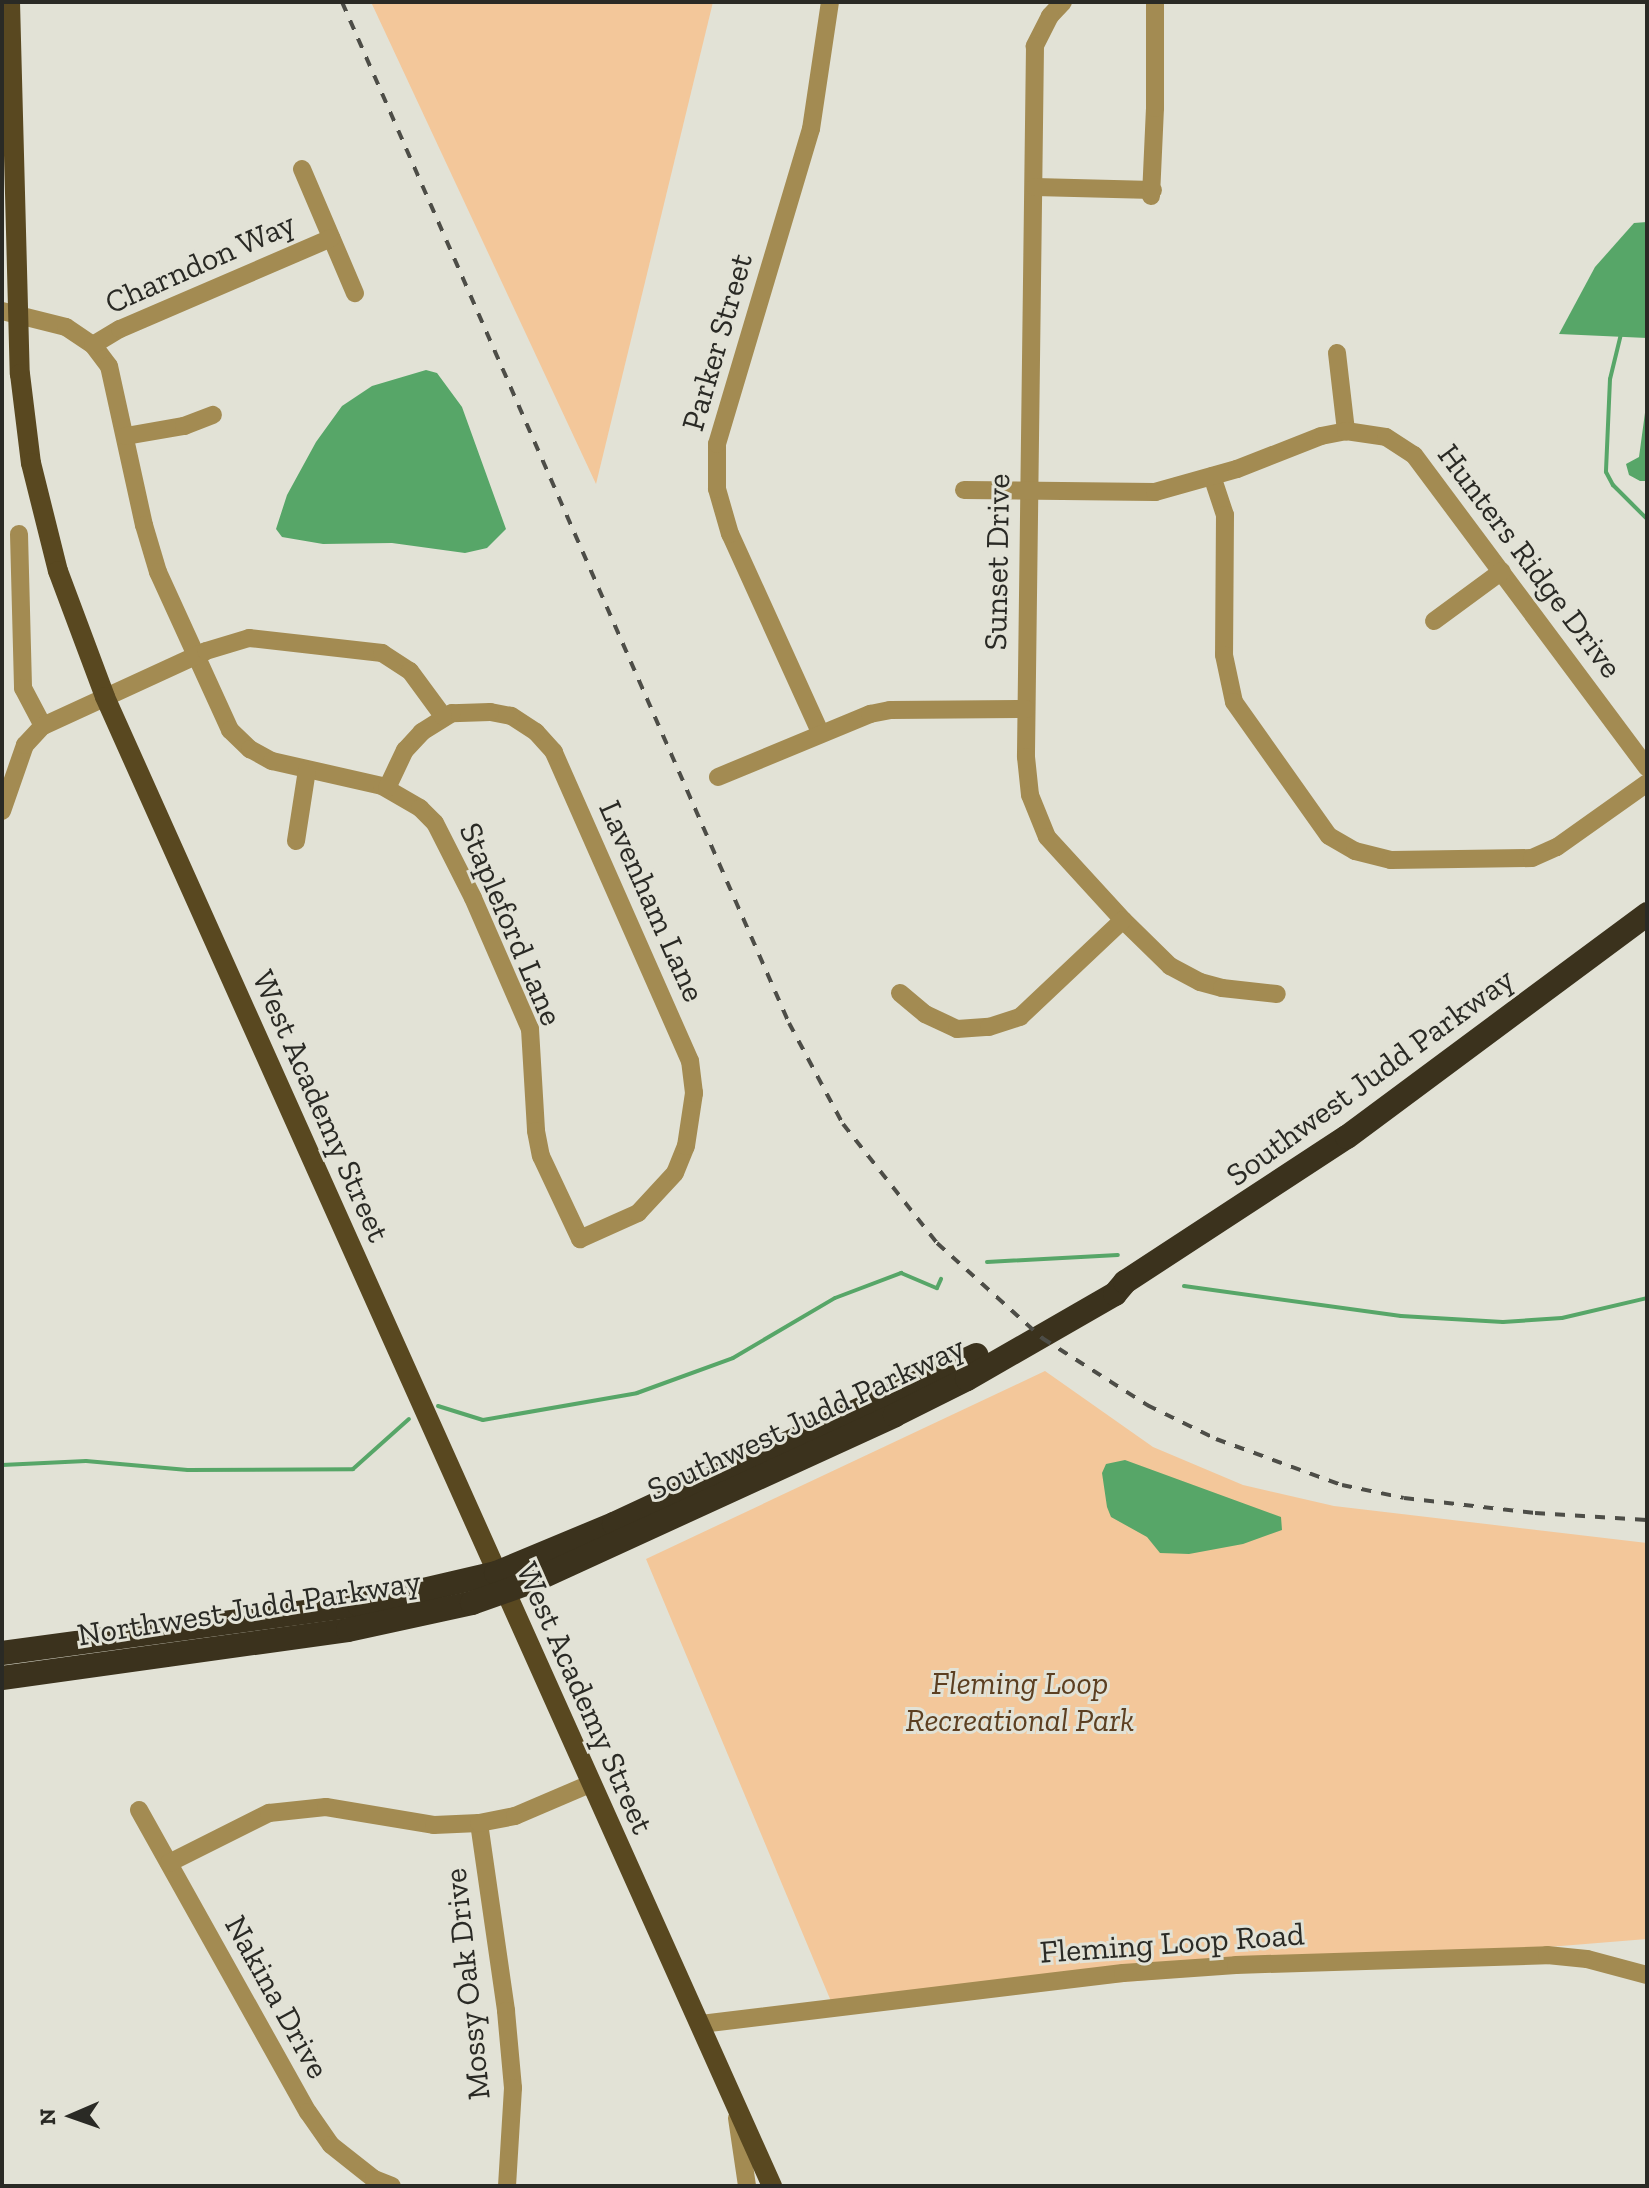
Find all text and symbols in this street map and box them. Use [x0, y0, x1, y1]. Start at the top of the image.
street label: Charndon Way [99, 204, 301, 322]
street label: Parker Street [673, 249, 761, 435]
street label: Hunters Ridge Drive [1430, 436, 1630, 686]
street label: Sunset Drive [976, 473, 1018, 651]
street label: Lavenham Lane [591, 795, 713, 1007]
street label: Stapleford Lane [451, 817, 571, 1031]
street label: Southwest Judd Parkway [1219, 960, 1521, 1194]
street label: West Academy Street [244, 964, 398, 1248]
street label: Southwest Judd Parkway [641, 1327, 971, 1509]
street label: West Academy Street [508, 1556, 662, 1840]
street label: Northwest Judd Parkway [74, 1562, 424, 1654]
park label: Fleming Loop Recreational Park [906, 1665, 1134, 1740]
street label: Mossy Oak Drive [436, 1866, 498, 2102]
street label: Nakina Drive [217, 1909, 337, 2085]
street label: Fleming Loop Road [1038, 1915, 1306, 1971]
north arrow [32, 2076, 112, 2156]
text: N [34, 2108, 61, 2126]

